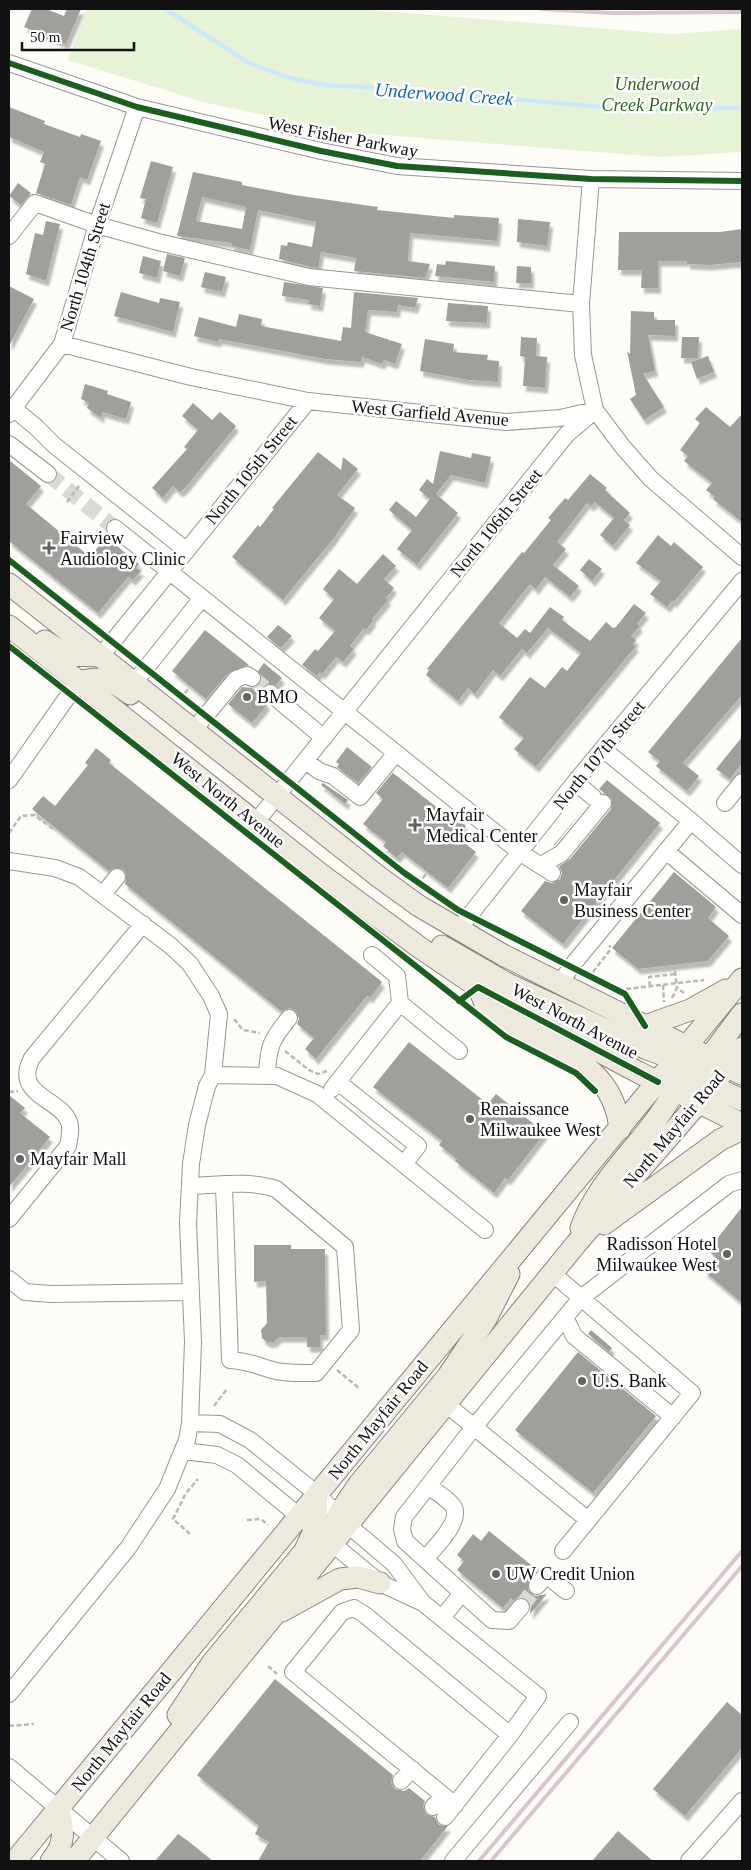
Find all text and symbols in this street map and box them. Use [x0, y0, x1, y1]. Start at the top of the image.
scale bar [22, 20, 135, 52]
text: 50 m [30, 29, 61, 45]
park label: Underwood Creek Parkway [602, 74, 712, 115]
water label: Underwood Creek [374, 79, 515, 109]
street label: West Fisher Parkway [266, 113, 420, 161]
street label: North 104th Street [56, 200, 114, 334]
street label: West Garfield Avenue [350, 396, 510, 430]
street label: North 105th Street [201, 412, 301, 528]
street label: North 106th Street [446, 465, 546, 581]
place label: Fairview Audiology Clinic [60, 528, 186, 569]
marker: Fairview Audiology Clinic [42, 541, 56, 555]
place label: BMO [257, 687, 298, 707]
marker: BMO [241, 691, 253, 703]
street label: North 107th Street [549, 697, 649, 813]
street label: West North Avenue [167, 748, 289, 852]
place label: Mayfair Medical Center [426, 805, 537, 846]
marker: Mayfair Medical Center [408, 818, 422, 832]
place label: Mayfair Business Center [574, 880, 691, 921]
marker: Mayfair Business Center [558, 894, 570, 906]
street label: West North Avenue [508, 979, 642, 1063]
street label: North Mayfair Road [619, 1066, 729, 1192]
place label: Renaissance Milwaukee West [480, 1099, 601, 1140]
marker: Renaissance Milwaukee West [464, 1113, 476, 1125]
place label: Mayfair Mall [30, 1149, 126, 1169]
marker: Mayfair Mall [14, 1153, 26, 1165]
place label: Radisson Hotel Milwaukee West [596, 1234, 717, 1275]
marker: Radisson Hotel Milwaukee West [721, 1248, 733, 1260]
street label: North Mayfair Road [324, 1357, 432, 1483]
place label: U.S. Bank [592, 1371, 667, 1391]
marker: U.S. Bank [576, 1375, 588, 1387]
place label: UW Credit Union [506, 1564, 635, 1584]
marker: UW Credit Union [490, 1568, 502, 1580]
street label: North Mayfair Road [67, 1669, 175, 1795]

